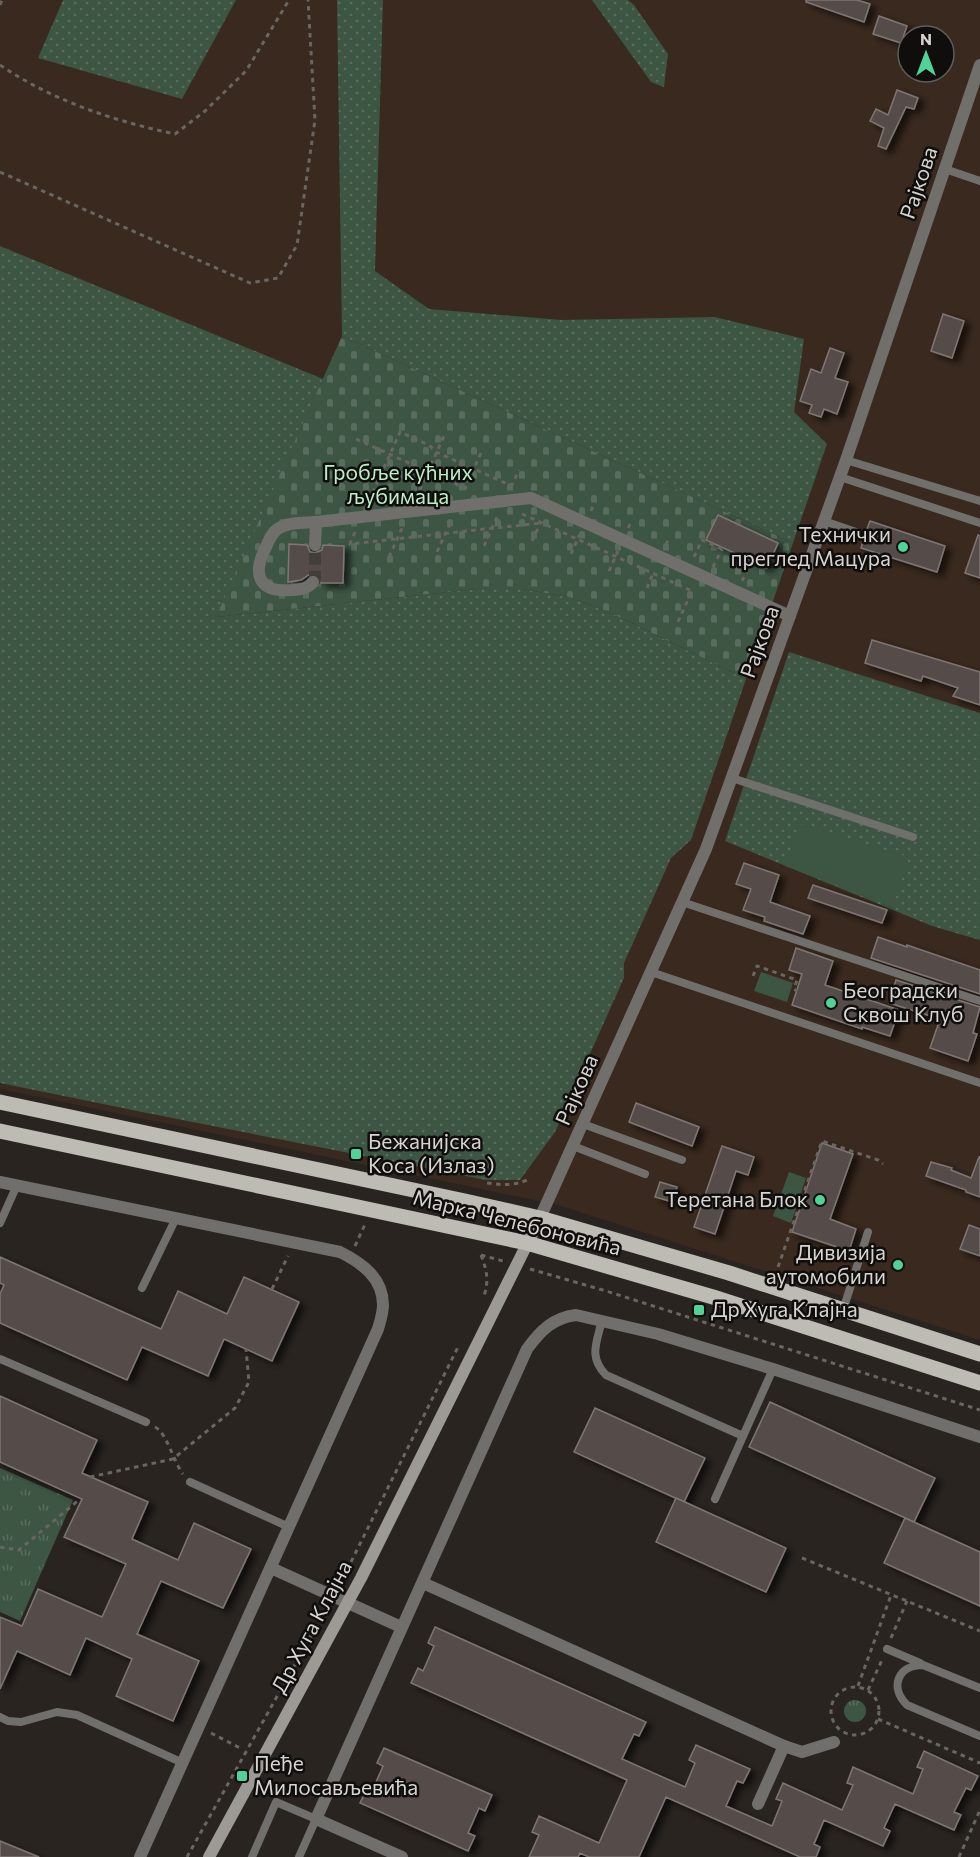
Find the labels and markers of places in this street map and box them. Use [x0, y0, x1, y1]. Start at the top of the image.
place label: Технички преглед Мацура [731, 521, 891, 570]
marker: Технички преглед Мацура [896, 540, 910, 554]
place label: Београдски Сквош Клуб [843, 977, 964, 1026]
marker: Београдски Сквош Клуб [824, 996, 838, 1010]
place label: Бежанијска Коса (Излаз) [368, 1128, 495, 1177]
marker: Бежанијска Коса (Излаз) [349, 1147, 363, 1161]
place label: Теретана Блок [665, 1186, 808, 1211]
marker: Теретана Блок [813, 1193, 827, 1207]
place label: Дивизија аутомобили [766, 1239, 886, 1288]
marker: Дивизија аутомобили [891, 1258, 905, 1272]
place label: Др Хуга Клајна [711, 1296, 858, 1321]
marker: Др Хуга Клајна [692, 1303, 706, 1317]
place label: Пеђе Милосављевића [254, 1750, 418, 1799]
marker: Пеђе Милосављевића [235, 1769, 249, 1783]

